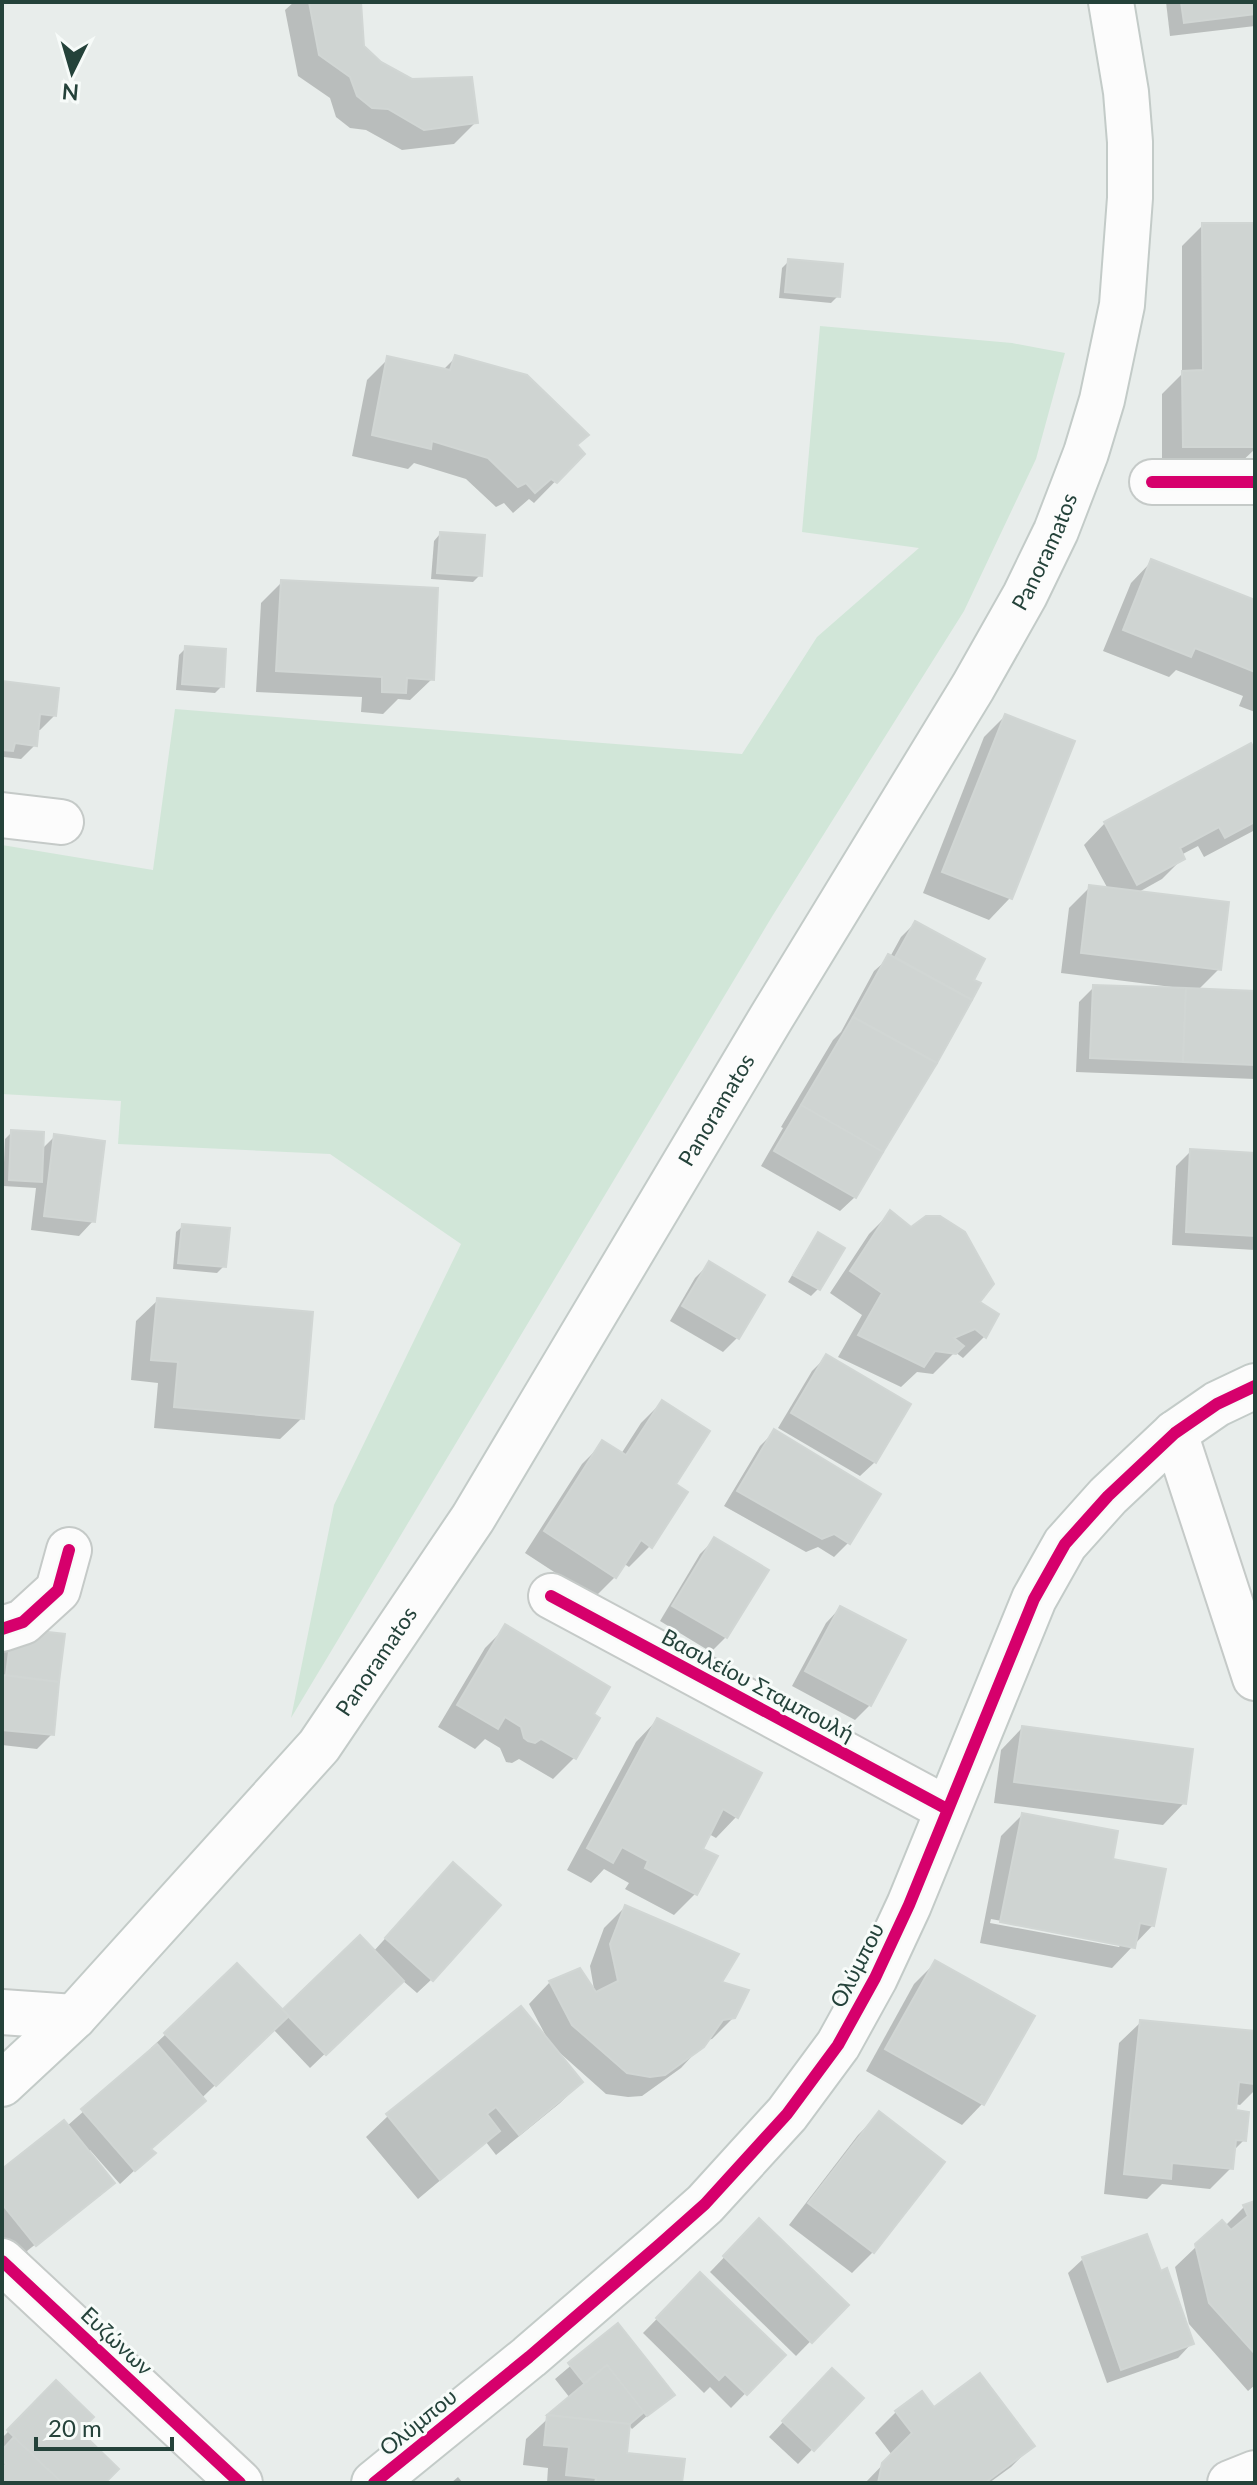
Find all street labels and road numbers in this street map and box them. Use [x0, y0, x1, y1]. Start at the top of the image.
street label: Panoramatos [1005, 489, 1082, 615]
street label: Panoramatos [672, 1048, 760, 1171]
street label: Panoramatos [329, 1601, 422, 1721]
street label: Βασιλείου Σταμπουλή [657, 1622, 859, 1747]
street label: Ολύμπου [824, 1918, 889, 2012]
street label: Ευζώνων [76, 2301, 159, 2381]
street label: Ολύμπου [374, 2382, 462, 2461]

